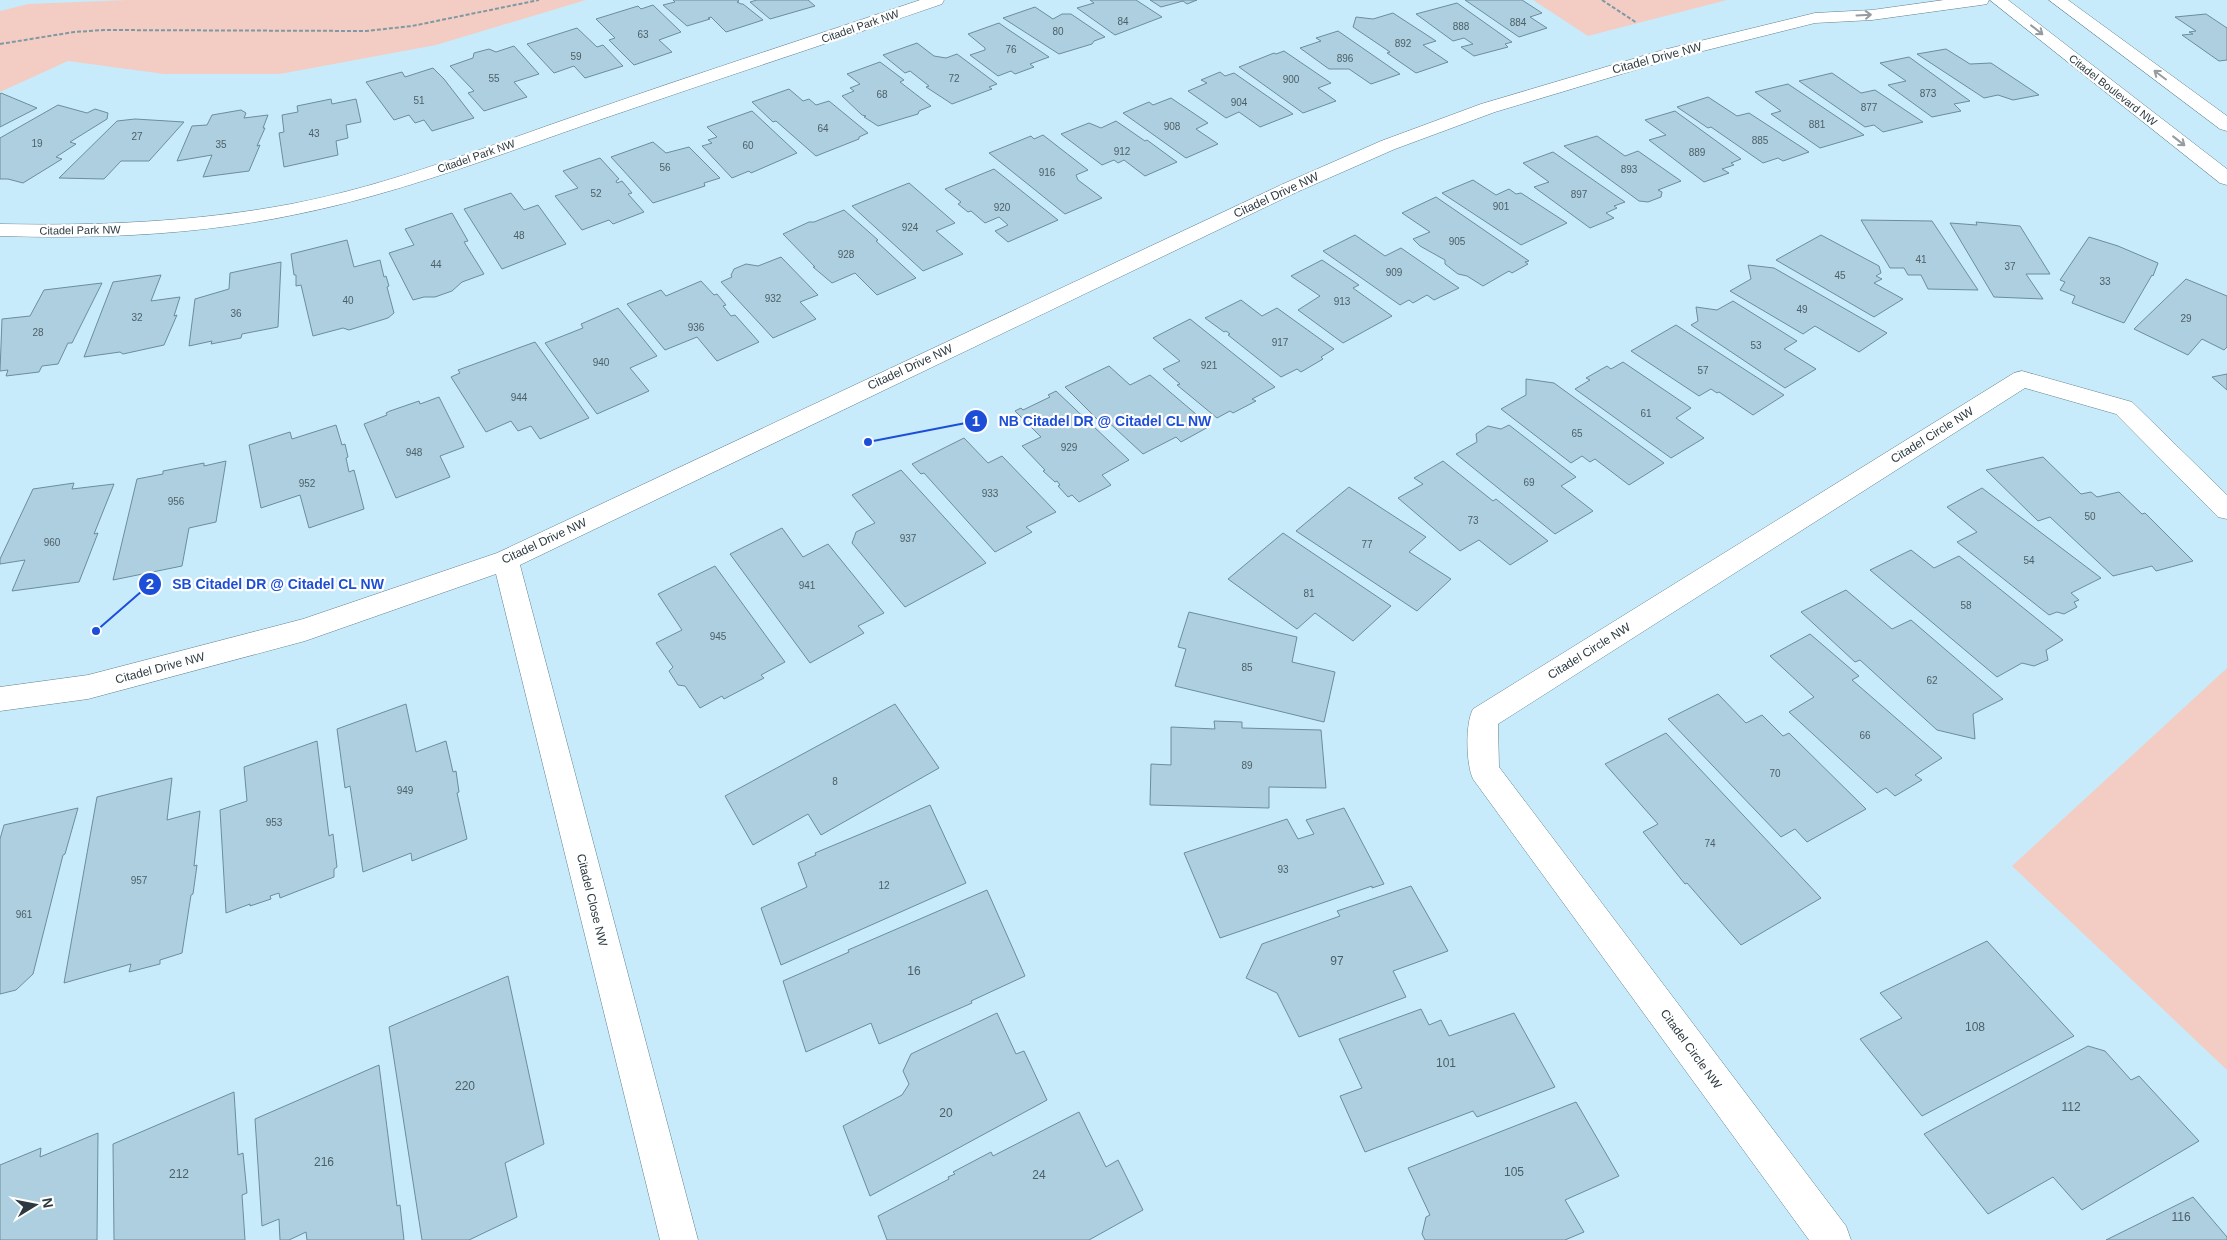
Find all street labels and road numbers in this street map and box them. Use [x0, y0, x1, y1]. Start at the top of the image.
street label: Citadel Park NW [820, 7, 901, 45]
street label: Citadel Drive NW [1611, 39, 1704, 77]
street label: Citadel Boulevard NW [2067, 52, 2160, 128]
street label: Citadel Park NW [436, 137, 517, 175]
street label: Citadel Drive NW [1231, 169, 1321, 221]
street label: Citadel Park NW [39, 223, 121, 237]
street label: Citadel Drive NW [865, 341, 955, 393]
street label: Citadel Circle NW [1888, 404, 1976, 466]
street label: Citadel Drive NW [499, 515, 589, 567]
street label: Citadel Circle NW [1545, 620, 1633, 682]
street label: Citadel Drive NW [114, 649, 207, 687]
street label: Citadel Close NW [574, 852, 610, 948]
street label: Citadel Circle NW [1658, 1007, 1725, 1092]

